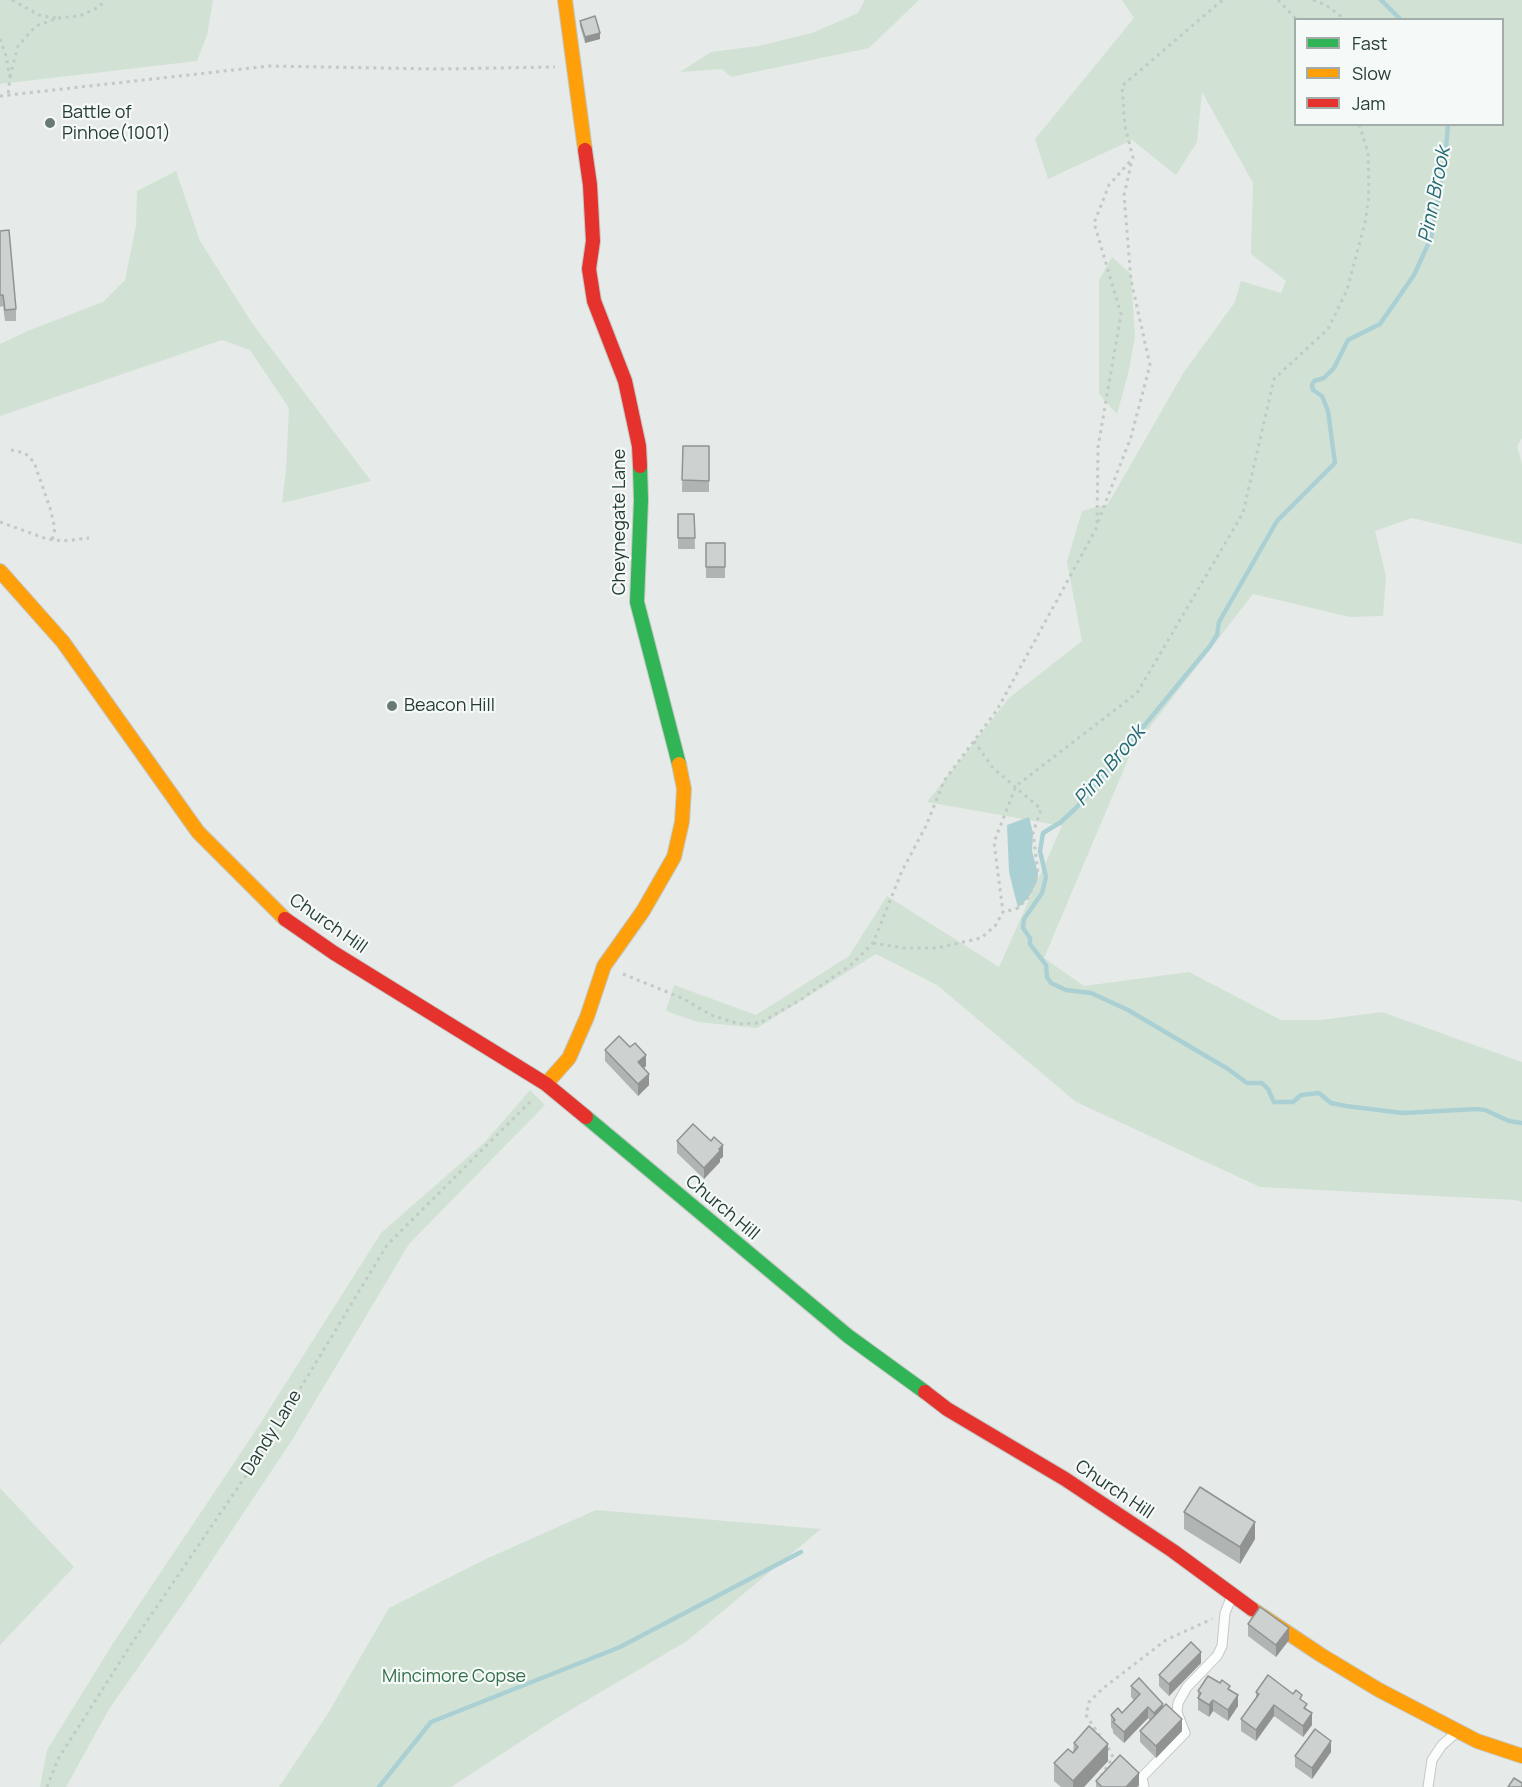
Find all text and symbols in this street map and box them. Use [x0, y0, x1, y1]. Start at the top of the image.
legend [1294, 18, 1504, 126]
text: Fast [1352, 31, 1387, 55]
text: Slow [1352, 61, 1391, 85]
text: Jam [1352, 91, 1386, 115]
place label: Battle of Pinhoe(1001) [62, 102, 171, 144]
marker: Battle of Pinhoe(1001) [43, 116, 57, 130]
water label: Pinn Brook [1414, 145, 1456, 245]
street label: Cheynegate Lane [609, 449, 631, 595]
place label: Beacon Hill [404, 695, 495, 717]
marker: Beacon Hill [385, 699, 399, 713]
water label: Pinn Brook [1070, 721, 1150, 811]
street label: Church Hill [285, 889, 371, 959]
street label: Church Hill [681, 1171, 763, 1245]
street label: Dandy Lane [237, 1386, 307, 1480]
street label: Church Hill [1071, 1456, 1157, 1524]
park label: Mincimore Copse [382, 1666, 526, 1688]

